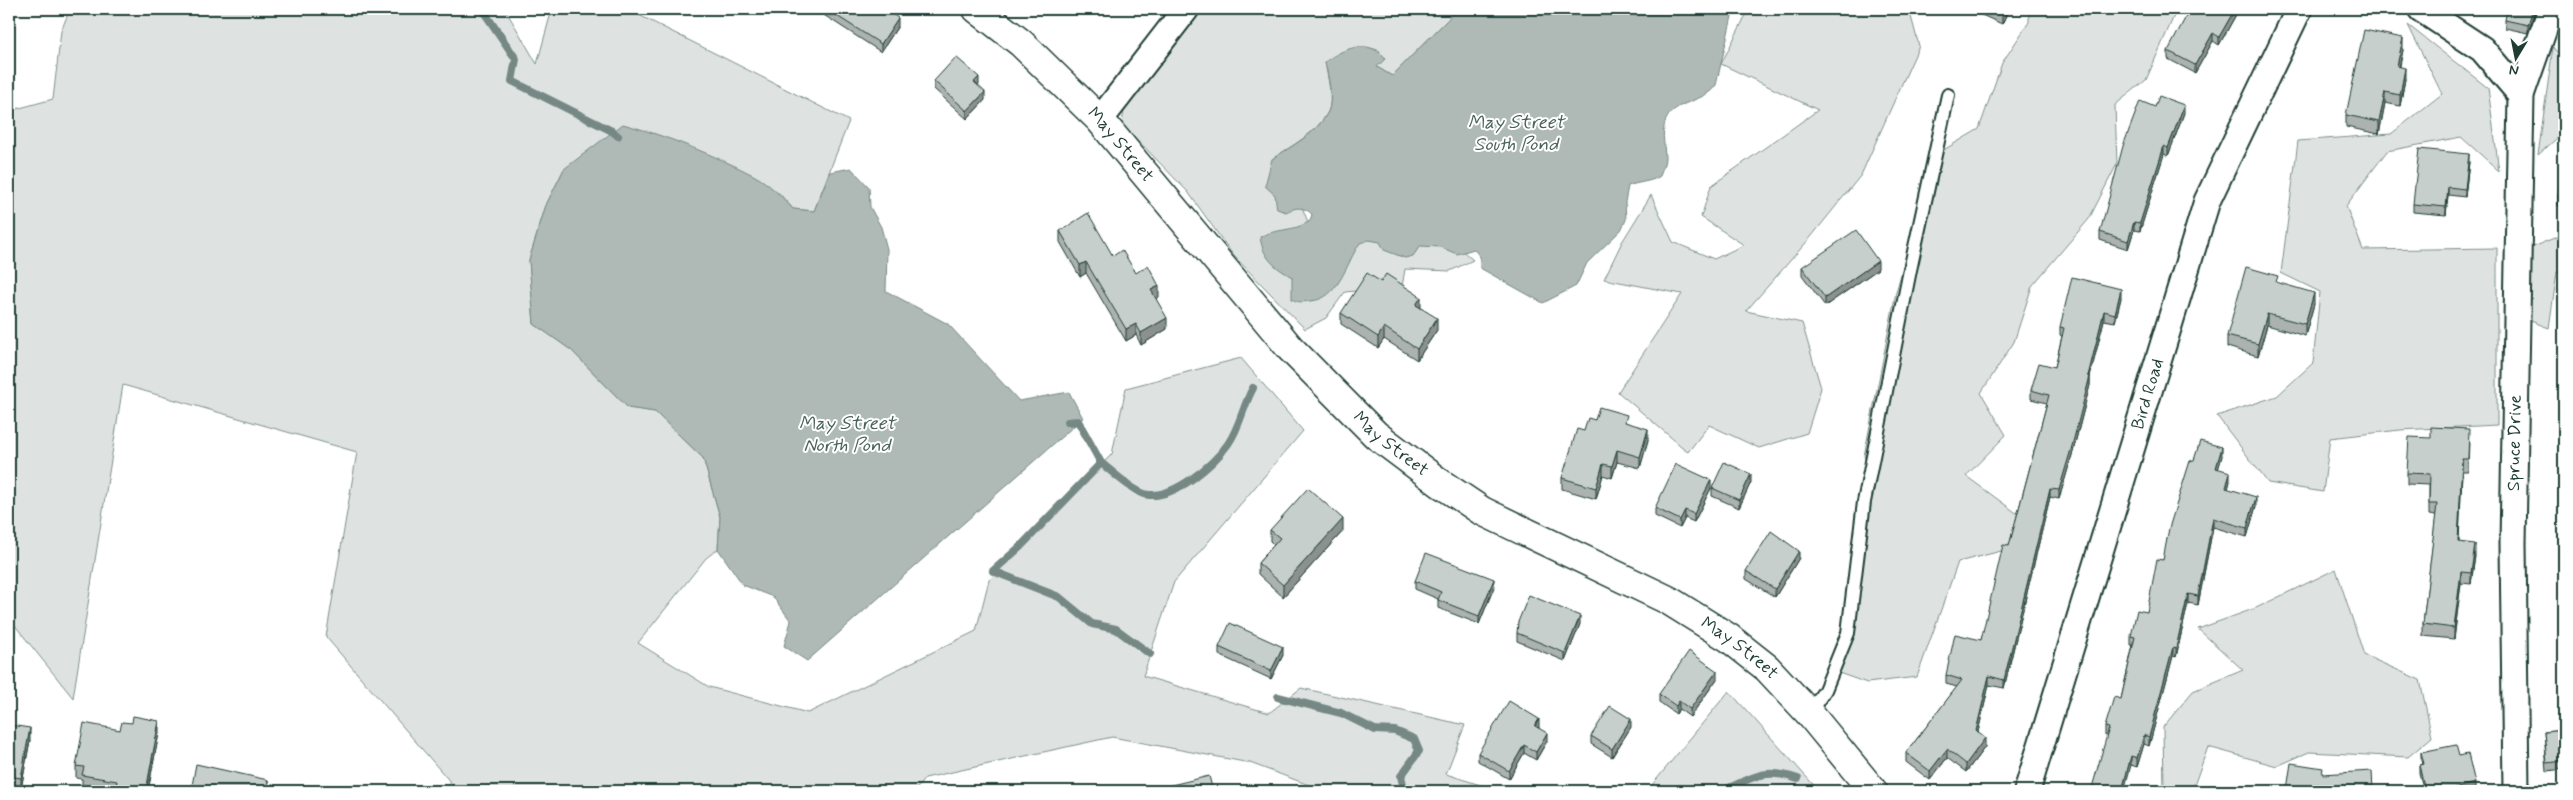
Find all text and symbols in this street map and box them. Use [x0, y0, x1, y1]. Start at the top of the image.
north arrow [2490, 32, 2540, 82]
text: N [2508, 60, 2520, 79]
street label: May Street [1082, 102, 1159, 188]
water label: May Street South Pond [1468, 110, 1566, 157]
street label: Bird Road [2126, 356, 2170, 432]
street label: Spruce Drive [2502, 394, 2528, 491]
street label: May Street [1347, 406, 1433, 482]
water label: May Street North Pond [799, 411, 897, 458]
street label: May Street [1696, 611, 1784, 685]

